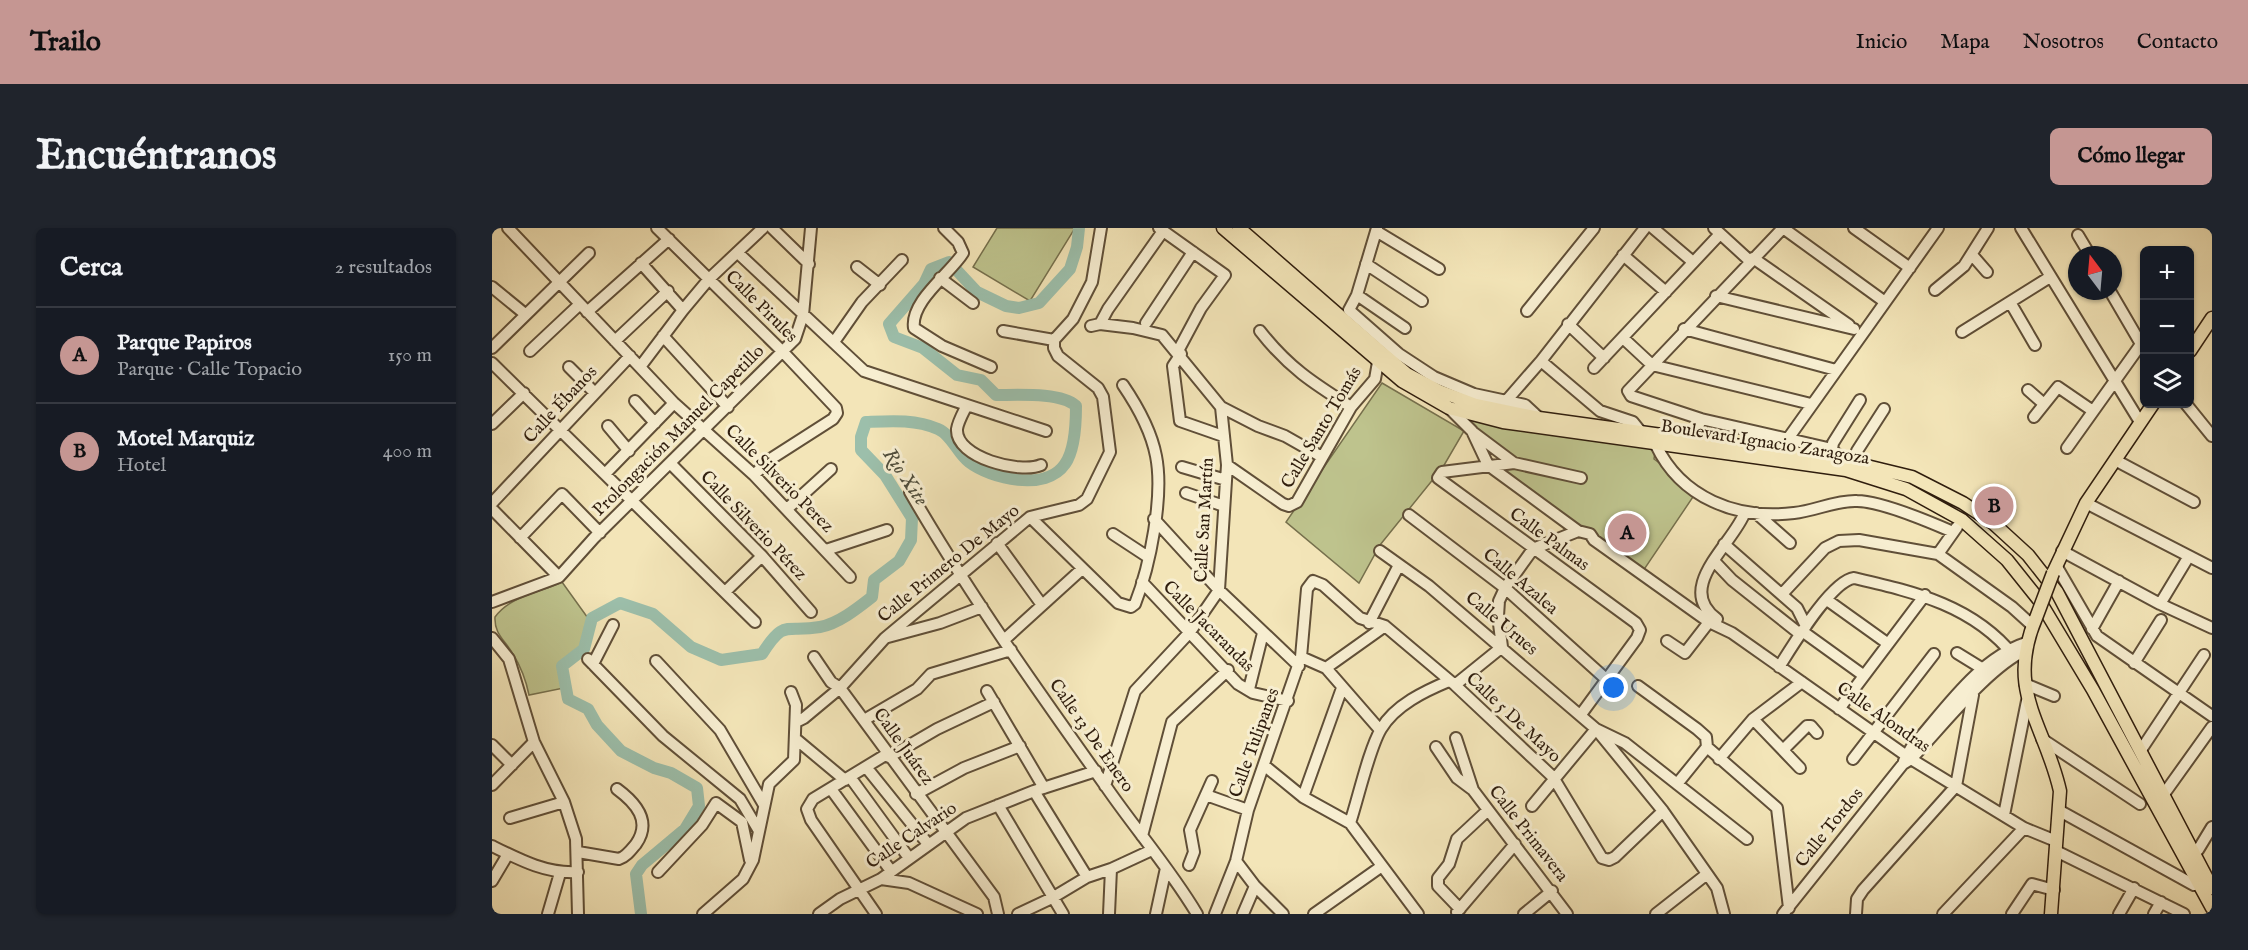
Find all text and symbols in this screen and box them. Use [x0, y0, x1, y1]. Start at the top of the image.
text: Trailo [30, 25, 101, 60]
text: Inicio [1856, 29, 1907, 56]
text: Mapa [1940, 29, 1990, 56]
text: Nosotros [2023, 29, 2104, 56]
text: Contacto [2137, 29, 2218, 56]
button: Cómo llegar [2050, 128, 2212, 185]
text: Encuéntranos [36, 130, 277, 183]
north arrow [2068, 246, 2122, 300]
map controls [2140, 246, 2194, 408]
button: + [2140, 246, 2194, 300]
text: Cerca [60, 251, 122, 284]
text: 2 resultados [335, 255, 432, 280]
street label: Calle Pirules [720, 266, 802, 348]
button: − [2140, 300, 2194, 354]
text: Parque Papiros [117, 329, 252, 357]
street label: Prolongación Manuel Capetillo [588, 340, 770, 522]
text: A [73, 343, 86, 368]
text: 150 m [388, 343, 432, 368]
button: layers [2140, 354, 2194, 408]
text: Parque · Calle Topacio [117, 357, 302, 382]
street label: Calle Ébanos [518, 360, 603, 449]
street label: Calle Santo Tomás [1277, 363, 1367, 493]
street label: Boulevard Ignacio Zaragoza [1659, 415, 1871, 471]
street label: Calle Silverio Perez [720, 420, 838, 538]
text: Motel Marquiz [117, 425, 254, 453]
text: B [73, 439, 86, 464]
text: 400 m [383, 439, 432, 464]
water label: Rio Xite [877, 443, 933, 511]
text: Hotel [117, 453, 166, 478]
street label: Calle San Martín [1190, 457, 1220, 583]
street label: Calle Silverio Pérez [695, 466, 811, 586]
pin: B [1974, 484, 2014, 528]
street label: Calle Primero De Mayo [873, 499, 1025, 628]
street label: Calle Palmas [1504, 503, 1594, 577]
pin: A [1608, 510, 1646, 556]
street label: Calle Azalea [1477, 544, 1563, 620]
street label: Calle Jacarandas [1157, 576, 1259, 678]
street label: Calle Urues [1460, 587, 1542, 661]
street label: Calle 5 De Mayo [1460, 668, 1566, 768]
your location [1599, 673, 1628, 702]
street label: Calle 13 De Enero [1043, 675, 1139, 797]
street label: Calle Alondras [1832, 677, 1934, 759]
street label: Calle Tulipanes [1225, 685, 1285, 801]
street label: Calle Juárez [867, 704, 939, 790]
street label: Calle Primavera [1483, 781, 1573, 887]
street label: Calle Tordos [1791, 783, 1869, 873]
street label: Calle Calvario [862, 797, 962, 875]

